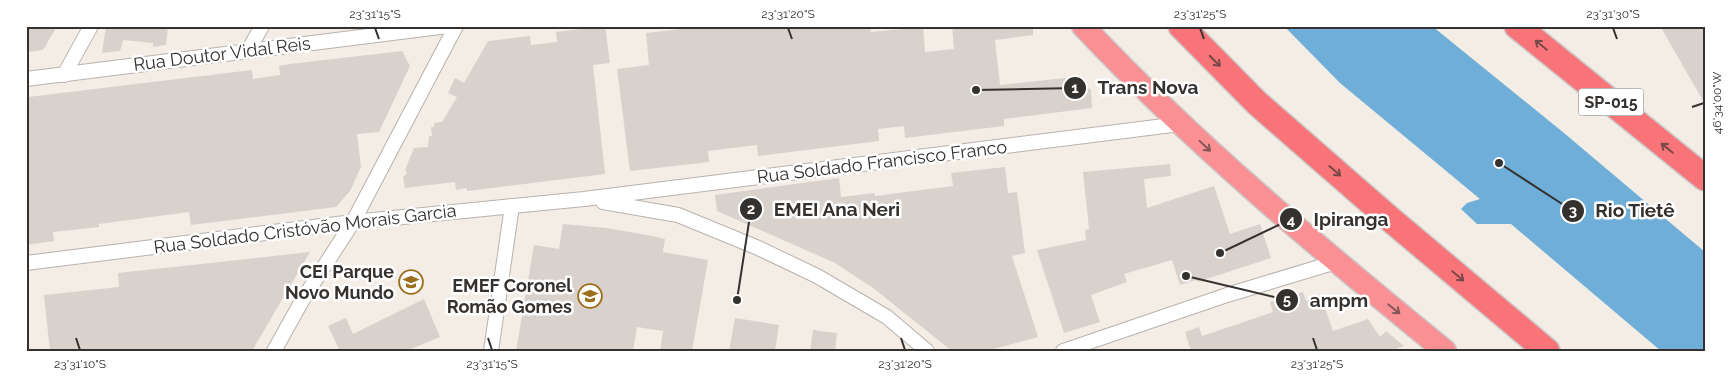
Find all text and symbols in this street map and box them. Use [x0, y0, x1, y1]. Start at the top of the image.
text: 23°31'15"S [349, 7, 401, 21]
text: 23°31'20"S [761, 7, 815, 21]
text: 23°31'25"S [1174, 7, 1226, 21]
text: 23°31'30"S [1586, 7, 1640, 21]
street label: Rua Doutor Vidal Reis [132, 32, 312, 75]
one-way arrow [1535, 40, 1548, 51]
one-way arrow [1209, 55, 1222, 67]
callout: Trans Nova [1063, 71, 1209, 105]
text: 46°34'00"W [1710, 71, 1724, 134]
text: Trans Nova [1097, 76, 1199, 98]
text: 1 [1071, 79, 1079, 97]
road number: SP-015 [1578, 88, 1644, 115]
street label: Rua Soldado Francisco Franco [756, 136, 1008, 187]
one-way arrow [1198, 141, 1211, 152]
one-way arrow [1661, 142, 1674, 153]
one-way arrow [1328, 165, 1341, 176]
callout: EMEI Ana Neri [738, 192, 910, 226]
callout: Rio Tietê [1560, 194, 1685, 228]
text: EMEI Ana Neri [774, 198, 900, 220]
text: Rio Tietê [1595, 199, 1675, 221]
street label: Rua Soldado Cristóvão Morais Garcia [152, 200, 457, 257]
text: 2 [747, 200, 755, 218]
callout: Ipiranga [1279, 202, 1399, 236]
text: 3 [1569, 202, 1577, 220]
text: Ipiranga [1314, 208, 1389, 230]
text: 4 [1287, 211, 1296, 229]
place label: CEI Parque Novo Mundo [285, 261, 394, 303]
school or university icon: CEI Parque Novo Mundo [398, 269, 424, 295]
one-way arrow [1452, 271, 1465, 282]
place label: EMEF Coronel Romão Gomes [447, 275, 572, 317]
school or university icon: EMEF Coronel Romão Gomes [577, 283, 603, 309]
callout: ampm [1274, 283, 1378, 317]
text: ampm [1310, 289, 1368, 311]
text: 5 [1283, 291, 1291, 309]
one-way arrow [1387, 304, 1400, 315]
text: 23°31'10"S [54, 357, 106, 371]
text: 23°31'15"S [466, 357, 518, 371]
text: 23°31'20"S [878, 357, 932, 371]
text: 23°31'25"S [1291, 357, 1343, 371]

